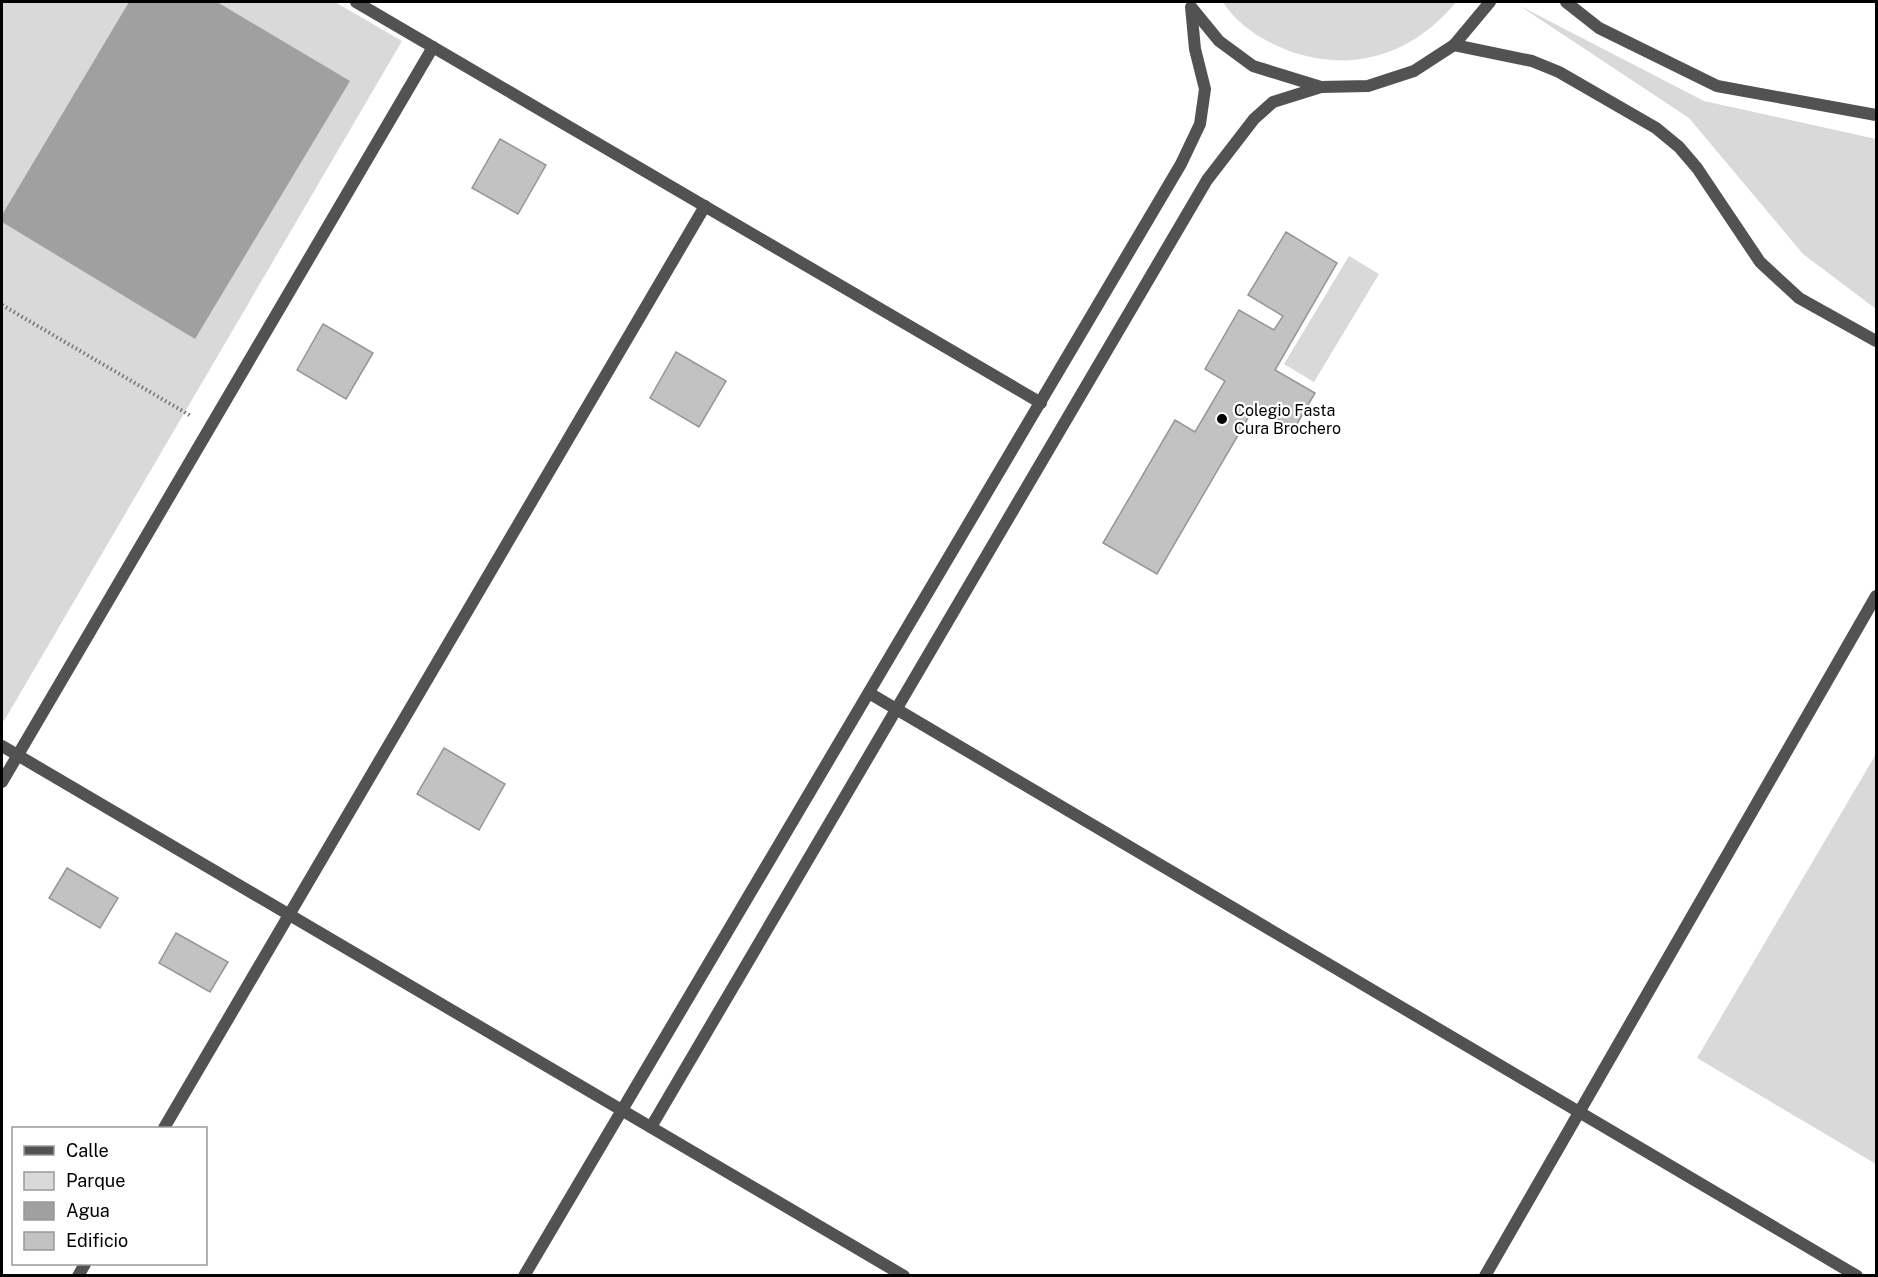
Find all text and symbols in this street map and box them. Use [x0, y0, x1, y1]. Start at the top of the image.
place label: Colegio Fasta Cura Brochero [1234, 401, 1341, 438]
marker: Colegio Fasta Cura Brochero [1215, 412, 1229, 426]
legend [12, 1127, 207, 1265]
text: Calle [66, 1140, 109, 1161]
text: Parque [66, 1170, 126, 1191]
text: Agua [66, 1200, 110, 1221]
text: Edificio [66, 1230, 128, 1251]

